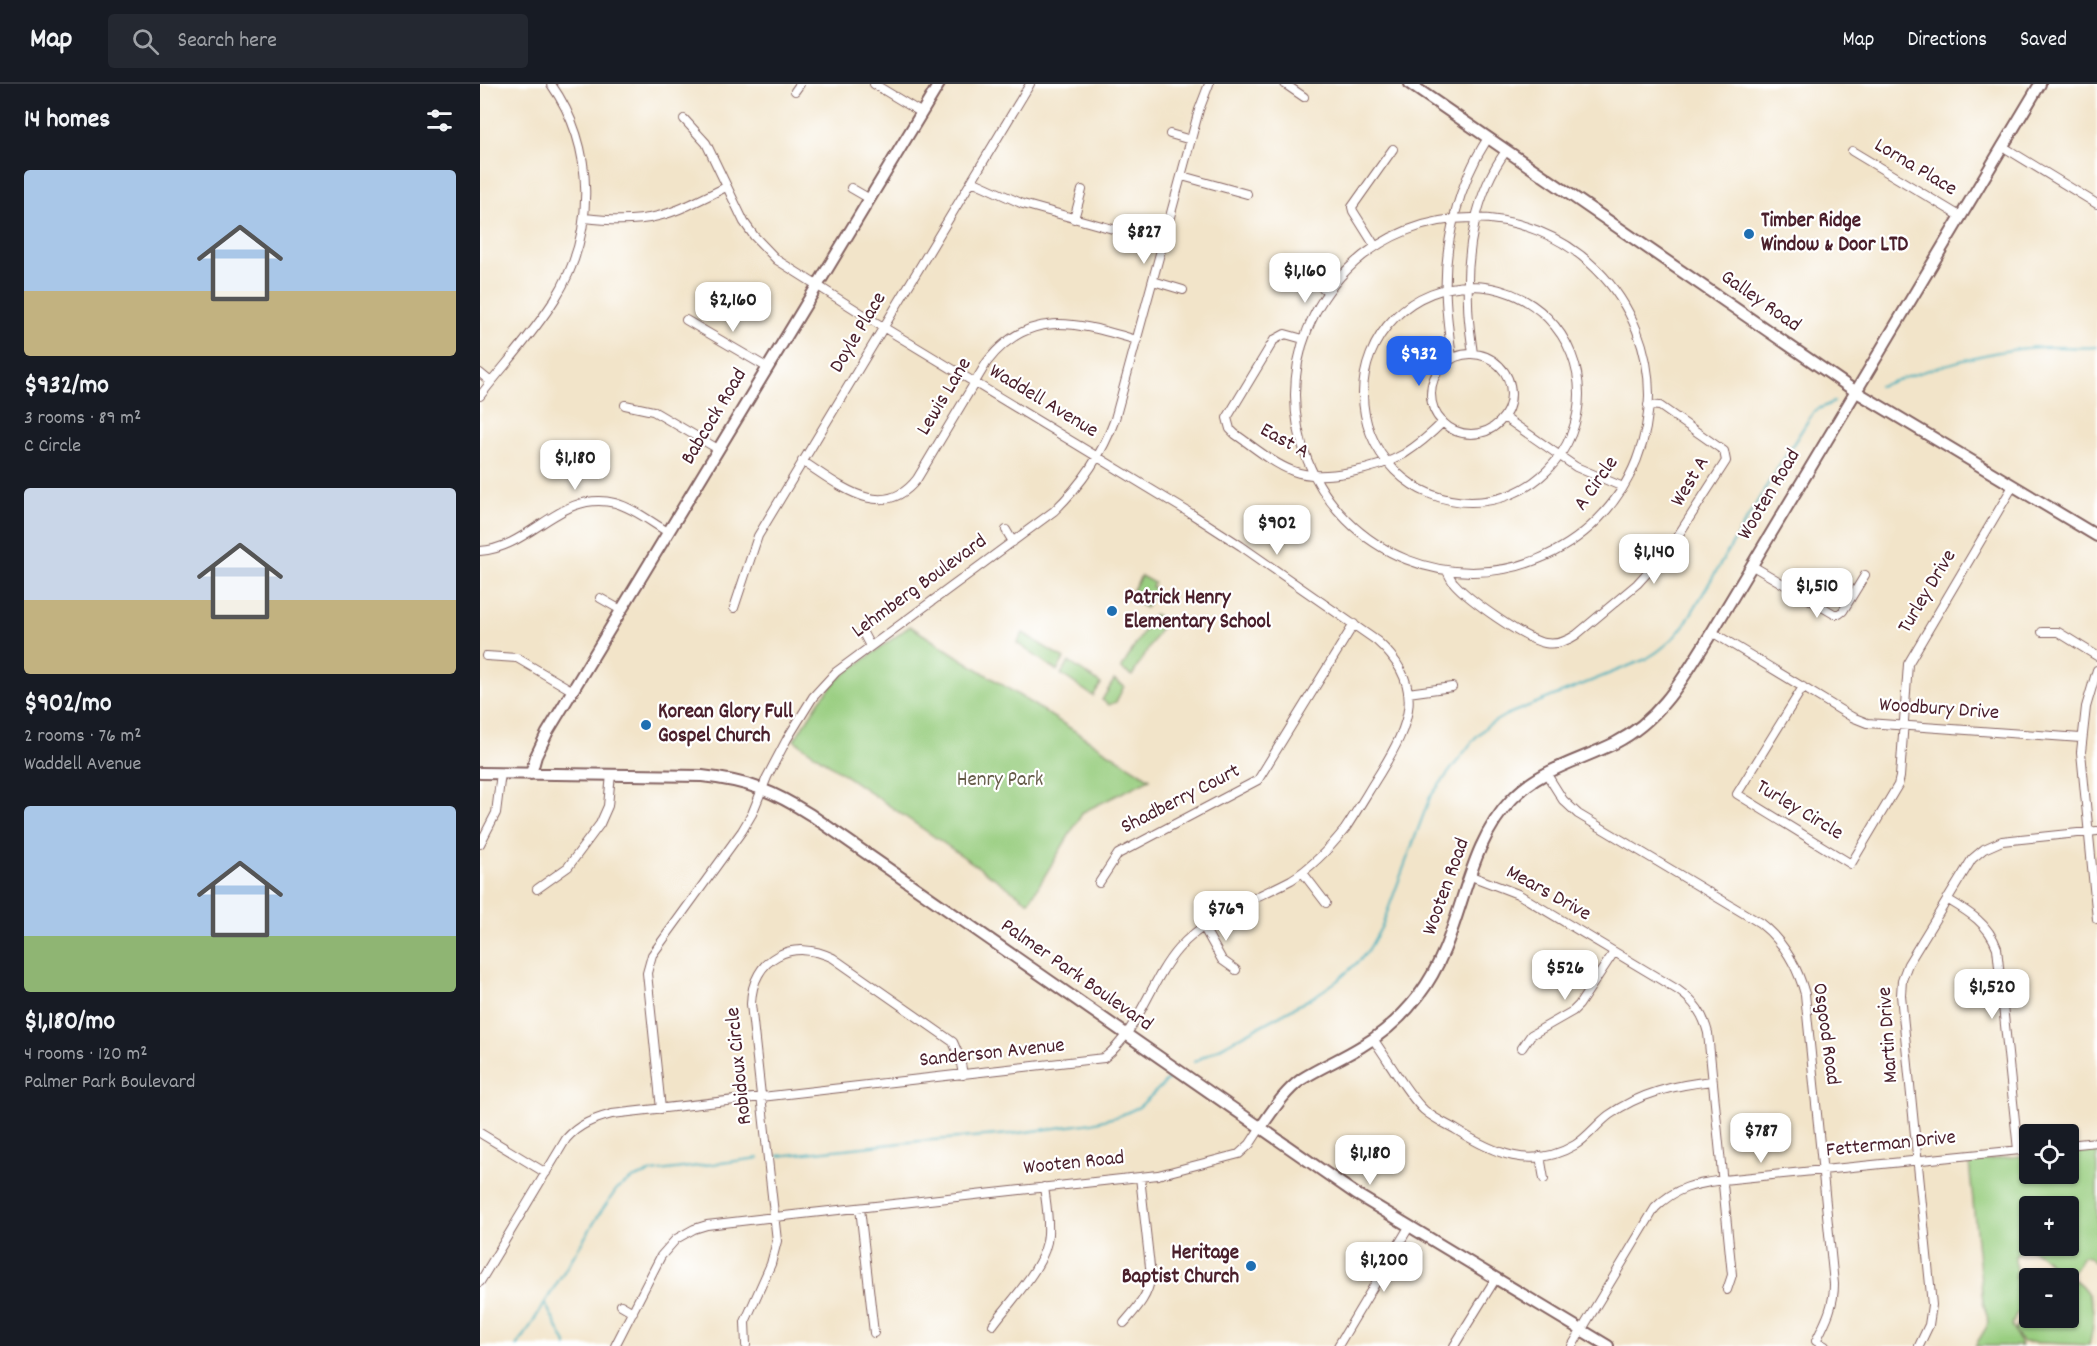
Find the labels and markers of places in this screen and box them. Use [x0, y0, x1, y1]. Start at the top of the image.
place label: Timber Ridge Window & Door LTD [1761, 207, 1908, 261]
pin: $827 [1108, 214, 1180, 265]
marker: Timber Ridge Window & Door LTD [1742, 227, 1756, 241]
pin: $1,160 [1256, 253, 1354, 304]
pin: $2,160 [684, 282, 782, 333]
pin: $932 [1383, 336, 1455, 387]
pin: $1,180 [526, 440, 624, 491]
pin: $902 [1241, 505, 1313, 556]
pin: $1,140 [1605, 534, 1703, 585]
pin: $1,510 [1768, 568, 1866, 619]
place label: Patrick Henry Elementary School [1124, 584, 1272, 638]
marker: Patrick Henry Elementary School [1105, 604, 1119, 618]
place label: Korean Glory Full Gospel Church [658, 698, 794, 752]
marker: Korean Glory Full Gospel Church [639, 718, 653, 732]
pin: $769 [1190, 891, 1262, 942]
pin: $526 [1529, 950, 1601, 1001]
pin: $1,520 [1943, 969, 2041, 1020]
pin: $787 [1725, 1113, 1797, 1164]
pin: $1,180 [1321, 1135, 1419, 1186]
place label: Heritage Baptist Church [1122, 1239, 1239, 1293]
pin: $1,200 [1335, 1242, 1433, 1293]
marker: Heritage Baptist Church [1244, 1259, 1258, 1273]

